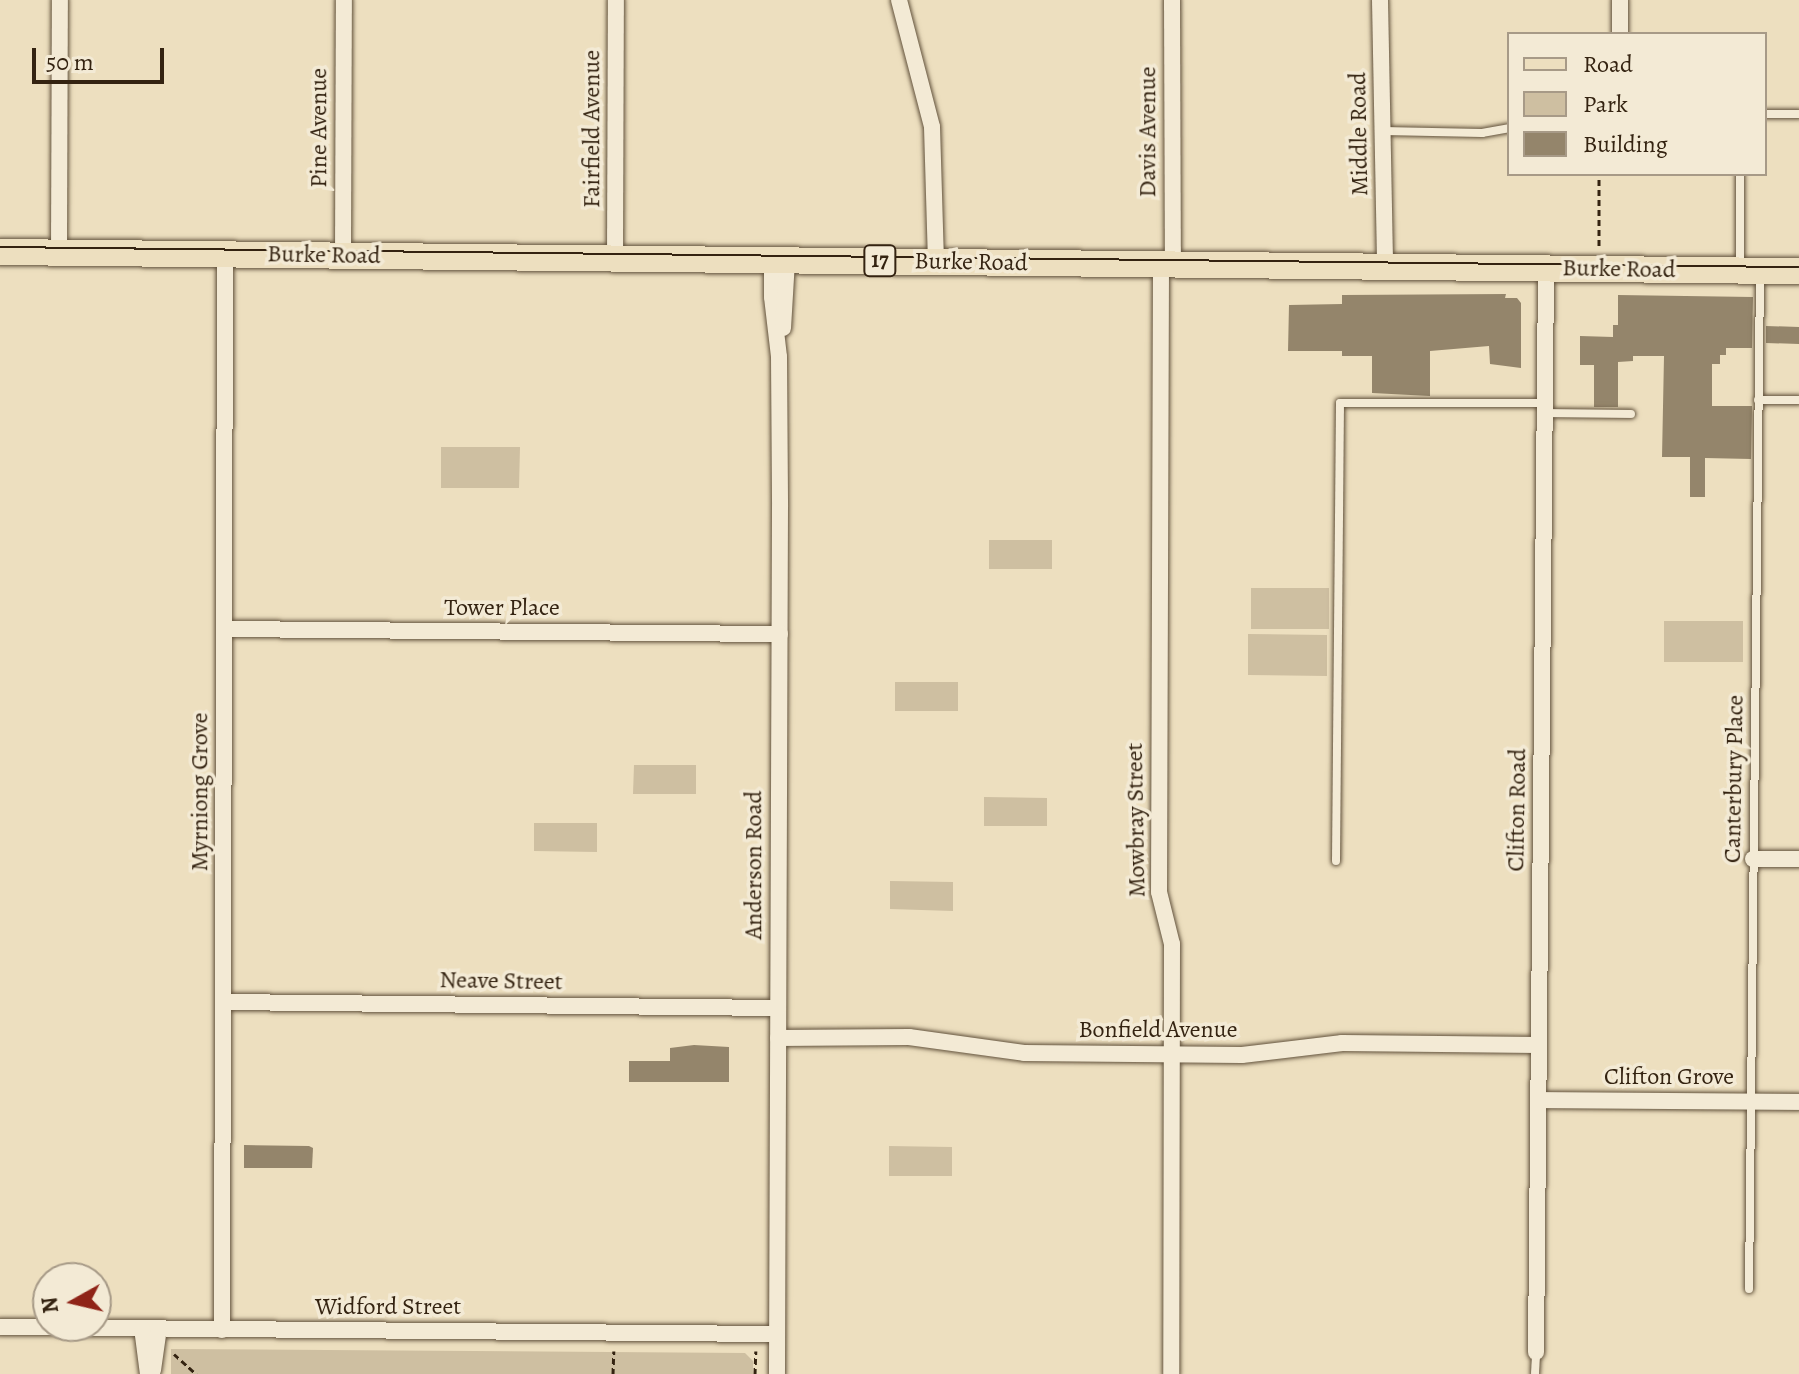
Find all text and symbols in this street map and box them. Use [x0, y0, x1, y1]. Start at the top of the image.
scale bar [36, 32, 168, 82]
legend [1507, 32, 1767, 176]
text: 50 m [46, 46, 94, 78]
text: Road [1583, 48, 1633, 80]
street label: Fairfield Avenue [578, 50, 606, 208]
street label: Davis Avenue [1134, 67, 1162, 197]
street label: Pine Avenue [305, 68, 333, 188]
street label: Middle Road [1344, 72, 1374, 196]
text: Park [1583, 88, 1628, 120]
text: Building [1583, 128, 1668, 160]
street label: Burke Road [267, 240, 381, 270]
road number: 17 [862, 243, 898, 279]
street label: Burke Road [914, 247, 1028, 277]
street label: Burke Road [1562, 254, 1676, 284]
street label: Tower Place [444, 594, 560, 622]
street label: Canterbury Place [1718, 695, 1750, 863]
street label: Myrniong Grove [186, 713, 214, 871]
street label: Mowbray Street [1120, 742, 1152, 898]
street label: Clifton Road [1502, 748, 1532, 872]
street label: Anderson Road [740, 791, 768, 939]
street label: Neave Street [439, 966, 563, 996]
street label: Bonfield Avenue [1079, 1016, 1237, 1044]
street label: Clifton Grove [1604, 1063, 1734, 1091]
north arrow [32, 1262, 112, 1342]
street label: Widford Street [315, 1293, 461, 1321]
text: N [34, 1295, 66, 1315]

